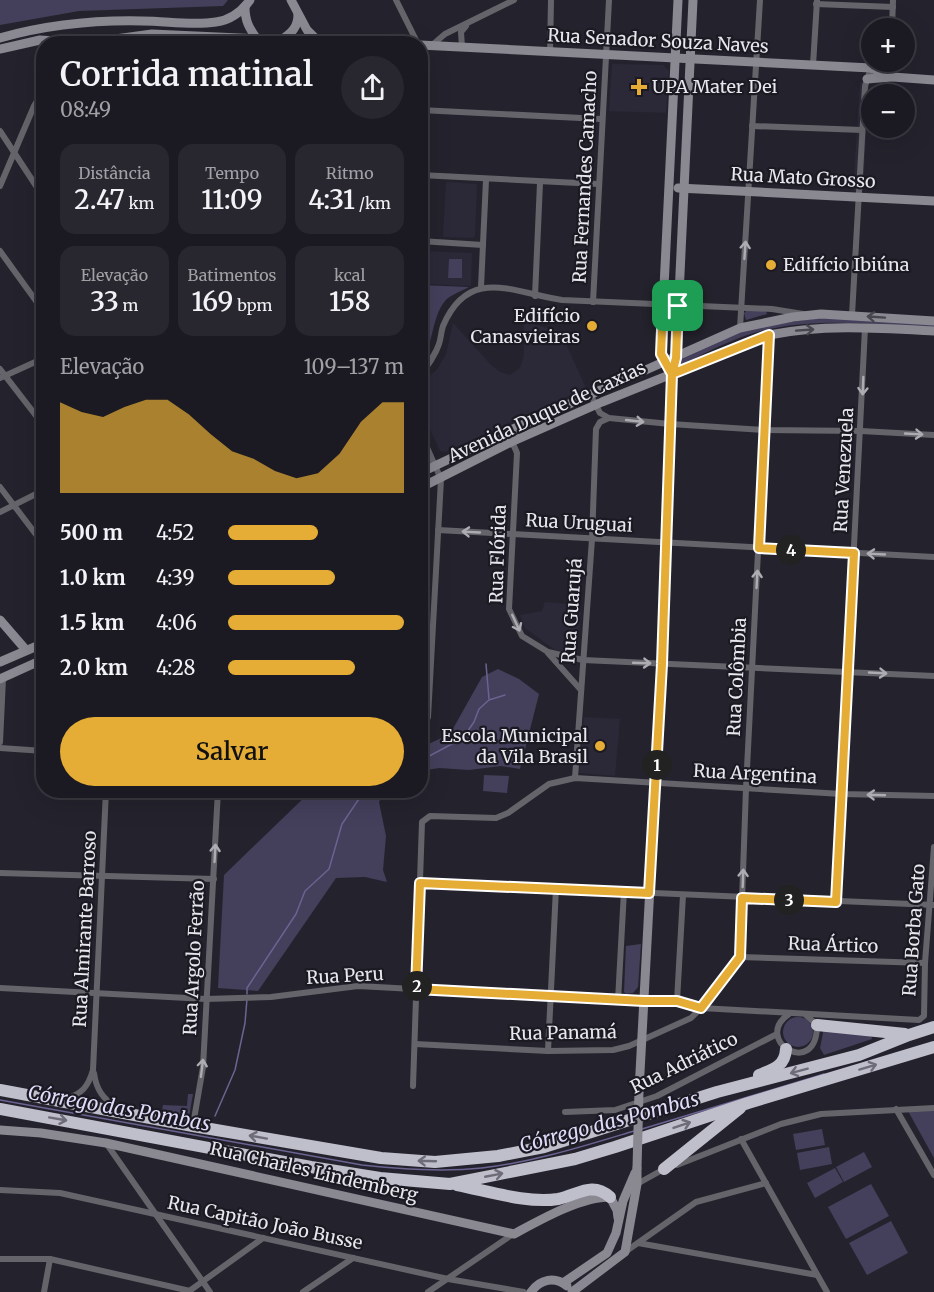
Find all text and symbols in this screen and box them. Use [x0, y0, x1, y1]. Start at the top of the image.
map controls [861, 18, 915, 138]
button: + [861, 18, 915, 72]
street label: Rua Senador Souza Naves [547, 23, 769, 58]
text: Corrida matinal [60, 54, 313, 95]
button: share [341, 56, 404, 119]
street label: Rua Fernandes Camacho [567, 70, 602, 284]
place label: UPA Mater Dei [652, 75, 777, 98]
marker: UPA Mater Dei [630, 78, 648, 96]
button: − [861, 84, 915, 138]
text: 08:49 [60, 97, 111, 122]
street label: Rua Mato Grosso [730, 162, 876, 193]
text: Distância [78, 163, 151, 183]
text: Tempo [205, 163, 259, 183]
text: Ritmo [326, 163, 374, 183]
text: 2.47 [74, 183, 125, 216]
text: 11:09 [201, 183, 263, 216]
text: 4:31 [308, 183, 355, 216]
text: km [125, 193, 154, 213]
text: /km [355, 193, 391, 213]
one-way arrow [739, 240, 750, 260]
place label: Edifício Ibiúna [783, 253, 910, 276]
marker: Edifício Ibiúna [764, 258, 778, 272]
text: Elevação [81, 265, 148, 285]
text: Batimentos [188, 265, 276, 285]
text: kcal [334, 265, 365, 285]
pin [652, 280, 703, 331]
text: 33 [90, 285, 119, 318]
text: 169 [192, 285, 233, 318]
text: 158 [329, 285, 370, 318]
icon: arrive [661, 289, 694, 322]
text: m [119, 295, 138, 315]
text: bpm [233, 295, 272, 315]
place label: Edifício Canasvieiras [470, 304, 580, 348]
one-way arrow [866, 311, 886, 322]
marker: Edifício Canasvieiras [585, 319, 599, 333]
one-way arrow [794, 325, 814, 336]
text: Elevação [60, 354, 144, 379]
text: 109–137 m [303, 354, 404, 379]
street label: Avenida Duque de Caxias [443, 356, 649, 468]
one-way arrow [857, 376, 868, 396]
street label: Rua Venezuela [829, 407, 858, 533]
one-way arrow [625, 416, 645, 427]
one-way arrow [903, 429, 923, 440]
street label: Rua Flórida [484, 504, 511, 604]
street label: Rua Uruguai [525, 508, 633, 537]
text: 500 m [60, 520, 123, 545]
text: 4:52 [156, 520, 194, 545]
one-way arrow [462, 527, 482, 538]
pin: 4 [776, 535, 806, 565]
text: 4 [786, 540, 796, 560]
one-way arrow [866, 549, 886, 560]
street label: Rua Guarujá [556, 557, 587, 664]
text: 1.0 km [60, 565, 126, 590]
text: 4:39 [156, 565, 195, 590]
one-way arrow [752, 569, 763, 589]
text: 1.5 km [60, 610, 124, 635]
text: 4:06 [156, 610, 197, 635]
one-way arrow [510, 613, 522, 631]
street label: Rua Colômbia [722, 616, 751, 737]
text: 2.0 km [60, 655, 128, 680]
text: 4:28 [156, 655, 195, 680]
one-way arrow [631, 657, 651, 668]
one-way arrow [868, 668, 888, 679]
button: Salvar [60, 717, 404, 786]
place label: Escola Municipal da Vila Brasil [441, 724, 588, 768]
marker: Escola Municipal da Vila Brasil [593, 739, 607, 753]
pin: 1 [642, 750, 672, 780]
text: 1 [653, 755, 661, 775]
street label: Rua Argentina [692, 759, 818, 788]
one-way arrow [866, 789, 886, 800]
street label: Rua Almirante Barroso [68, 830, 101, 1028]
one-way arrow [210, 843, 221, 863]
street label: Rua Borba Gato [897, 863, 930, 997]
one-way arrow [737, 869, 748, 889]
street label: Rua Argolo Ferrão [178, 880, 209, 1036]
pin: 3 [774, 885, 804, 915]
text: 3 [784, 890, 794, 910]
street label: Rua Ártico [787, 931, 879, 958]
street label: Rua Peru [306, 962, 384, 989]
pin: 2 [402, 971, 432, 1001]
text: 2 [412, 976, 422, 996]
street label: Rua Panamá [509, 1020, 617, 1045]
street label: Rua Adriático [626, 1027, 741, 1098]
one-way arrow [197, 1059, 208, 1079]
one-way arrow [858, 1061, 877, 1072]
one-way arrow [789, 1065, 808, 1077]
water label: Córrego das Pombas [26, 1079, 212, 1136]
water label: Córrego das Pombas [516, 1086, 701, 1158]
one-way arrow [47, 1114, 67, 1125]
one-way arrow [672, 1118, 691, 1129]
one-way arrow [249, 1131, 269, 1142]
street label: Rua Charles Lindemberg [208, 1136, 420, 1207]
one-way arrow [417, 1155, 437, 1166]
one-way arrow [484, 1169, 503, 1180]
street label: Rua Capitão João Busse [165, 1191, 365, 1254]

